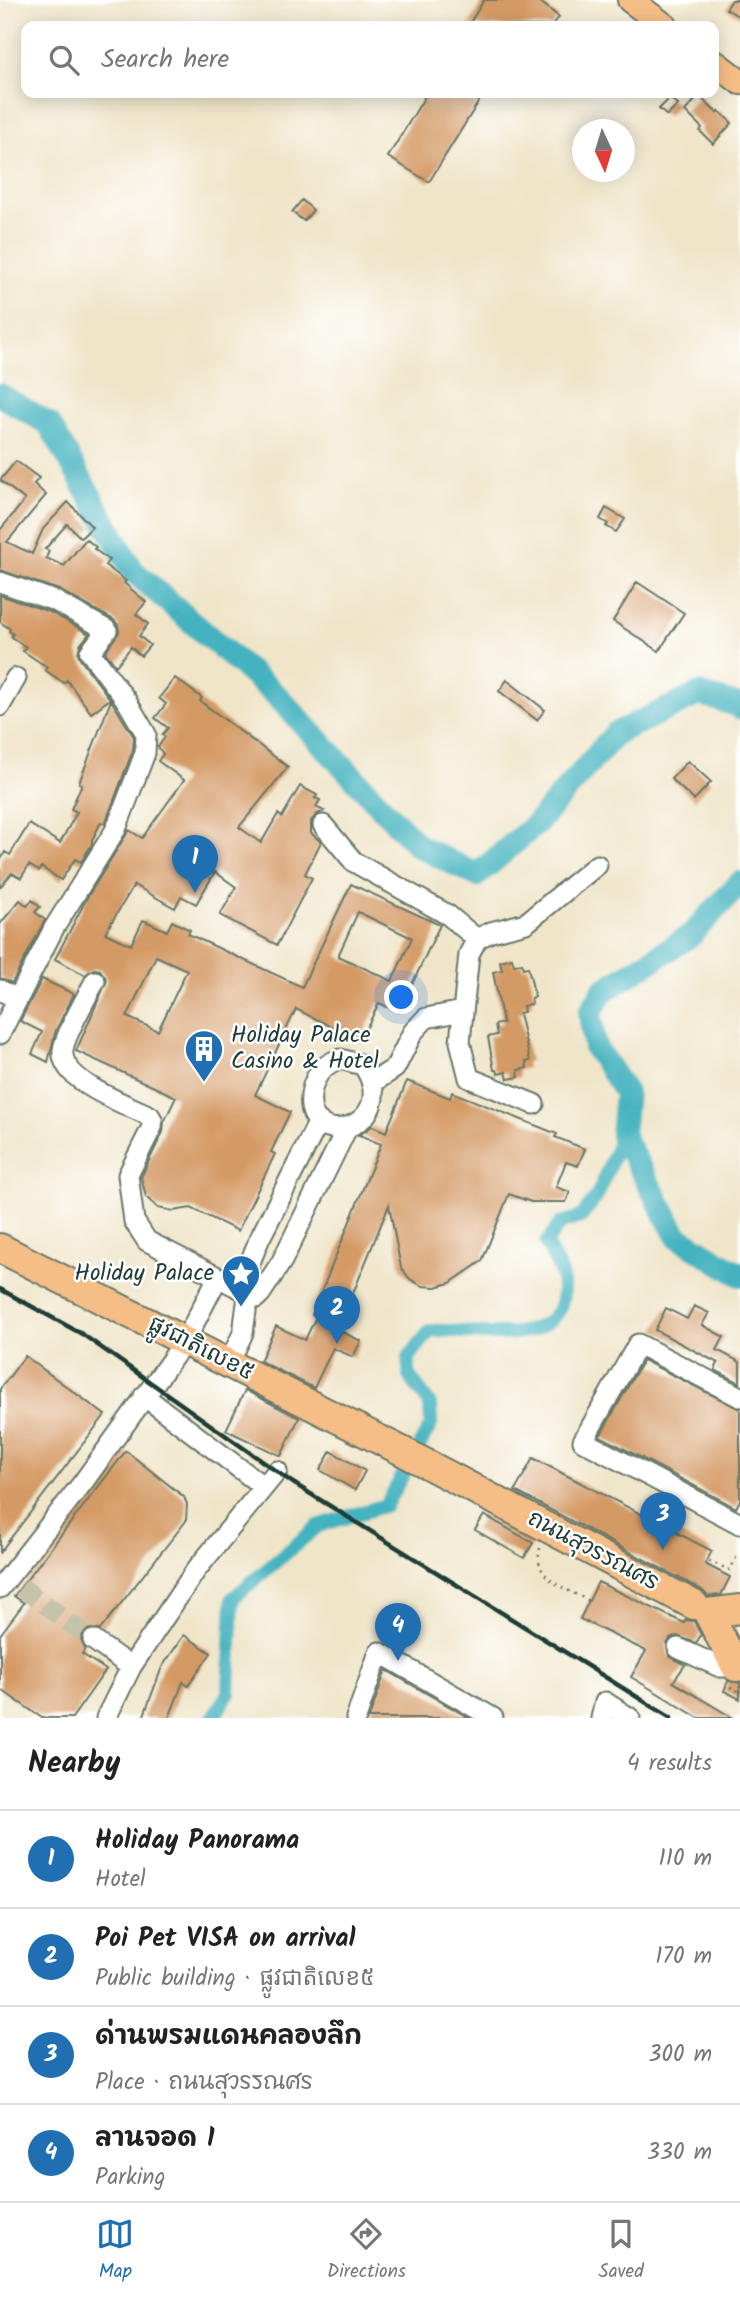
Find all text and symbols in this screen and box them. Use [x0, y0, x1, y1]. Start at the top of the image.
search box [21, 21, 719, 98]
text: Search here [101, 39, 229, 81]
icon: search [45, 41, 83, 79]
north arrow [572, 119, 635, 182]
pin: 1 [172, 835, 218, 893]
your location [384, 980, 418, 1014]
place label: Holiday Palace Casino & Hotel [231, 1018, 379, 1080]
building icon: Holiday Palace Casino & Hotel [183, 1028, 225, 1083]
place icon: Holiday Palace [220, 1253, 262, 1308]
place label: Holiday Palace [75, 1256, 214, 1292]
pin: 2 [314, 1286, 360, 1344]
street label: ផ្លូវជាតិលេខ៥ [141, 1307, 260, 1393]
pin: 3 [640, 1492, 686, 1550]
street label: ถนนสุวรรณศร [521, 1501, 665, 1601]
pin: 4 [375, 1603, 421, 1661]
text: Nearby [28, 1740, 120, 1788]
text: 4 results [627, 1746, 712, 1782]
text: Holiday Panorama [95, 1820, 299, 1862]
text: 1 [48, 1841, 54, 1877]
text: 110 m [659, 1841, 712, 1877]
text: Hotel [95, 1862, 146, 1898]
text: Poi Pet VISA on arrival [95, 1918, 355, 1960]
text: 2 [44, 1939, 58, 1975]
text: 170 m [655, 1939, 712, 1975]
text: Public building · ផ្លូវជាតិលេខ៥ [95, 1961, 375, 1997]
text: ด่านพรมแดนคลองลึก [95, 2016, 362, 2058]
text: 3 [45, 2037, 57, 2073]
text: 300 m [648, 2037, 712, 2073]
text: Place · ถนนสุวรรณศร [95, 2065, 313, 2101]
text: ลานจอด 1 [95, 2118, 215, 2160]
text: 4 [45, 2135, 57, 2171]
text: 330 m [647, 2135, 712, 2171]
text: Parking [95, 2160, 165, 2196]
tab: Map [96, 2215, 134, 2287]
tab: Directions [327, 2215, 406, 2287]
tab: Saved [599, 2215, 644, 2287]

